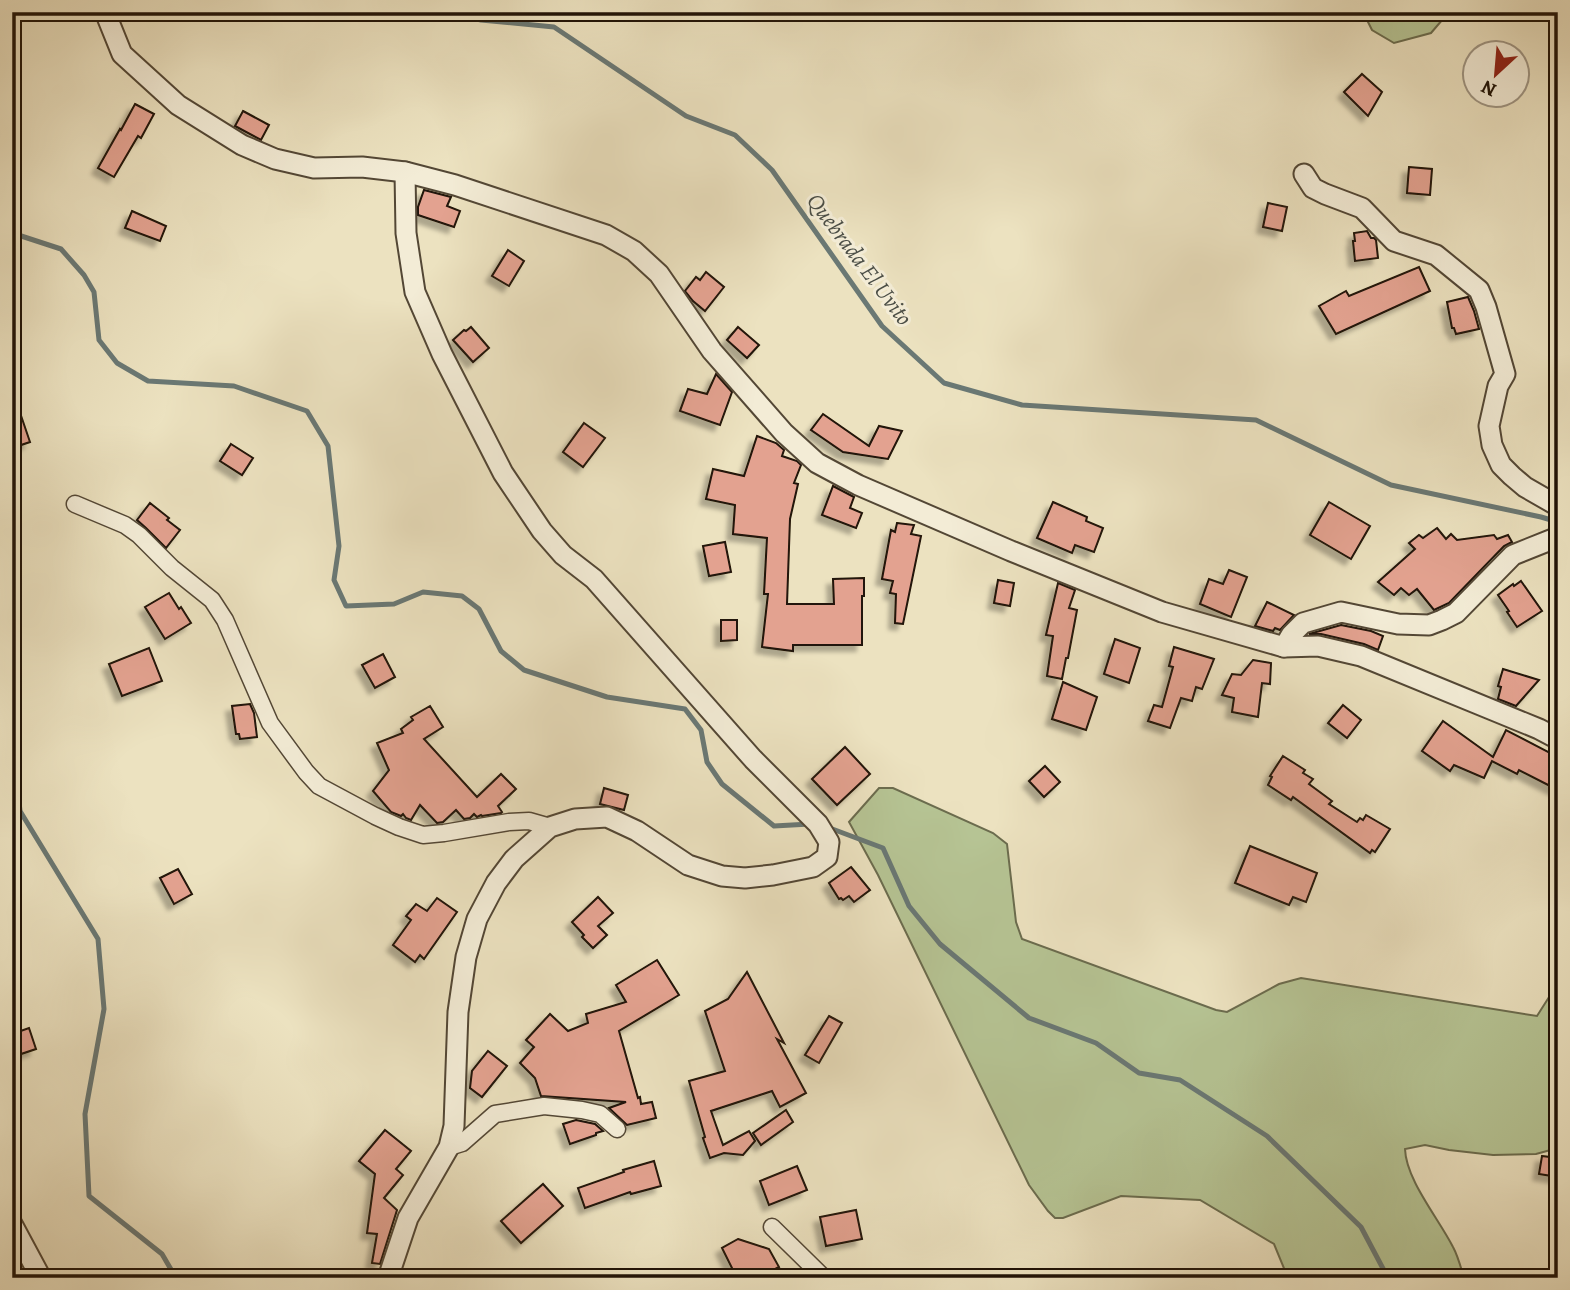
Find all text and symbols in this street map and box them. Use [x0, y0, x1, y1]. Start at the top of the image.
north arrow [1462, 38, 1532, 108]
text: N [1477, 74, 1501, 103]
water label: Quebrada El Uvito [800, 187, 920, 332]

